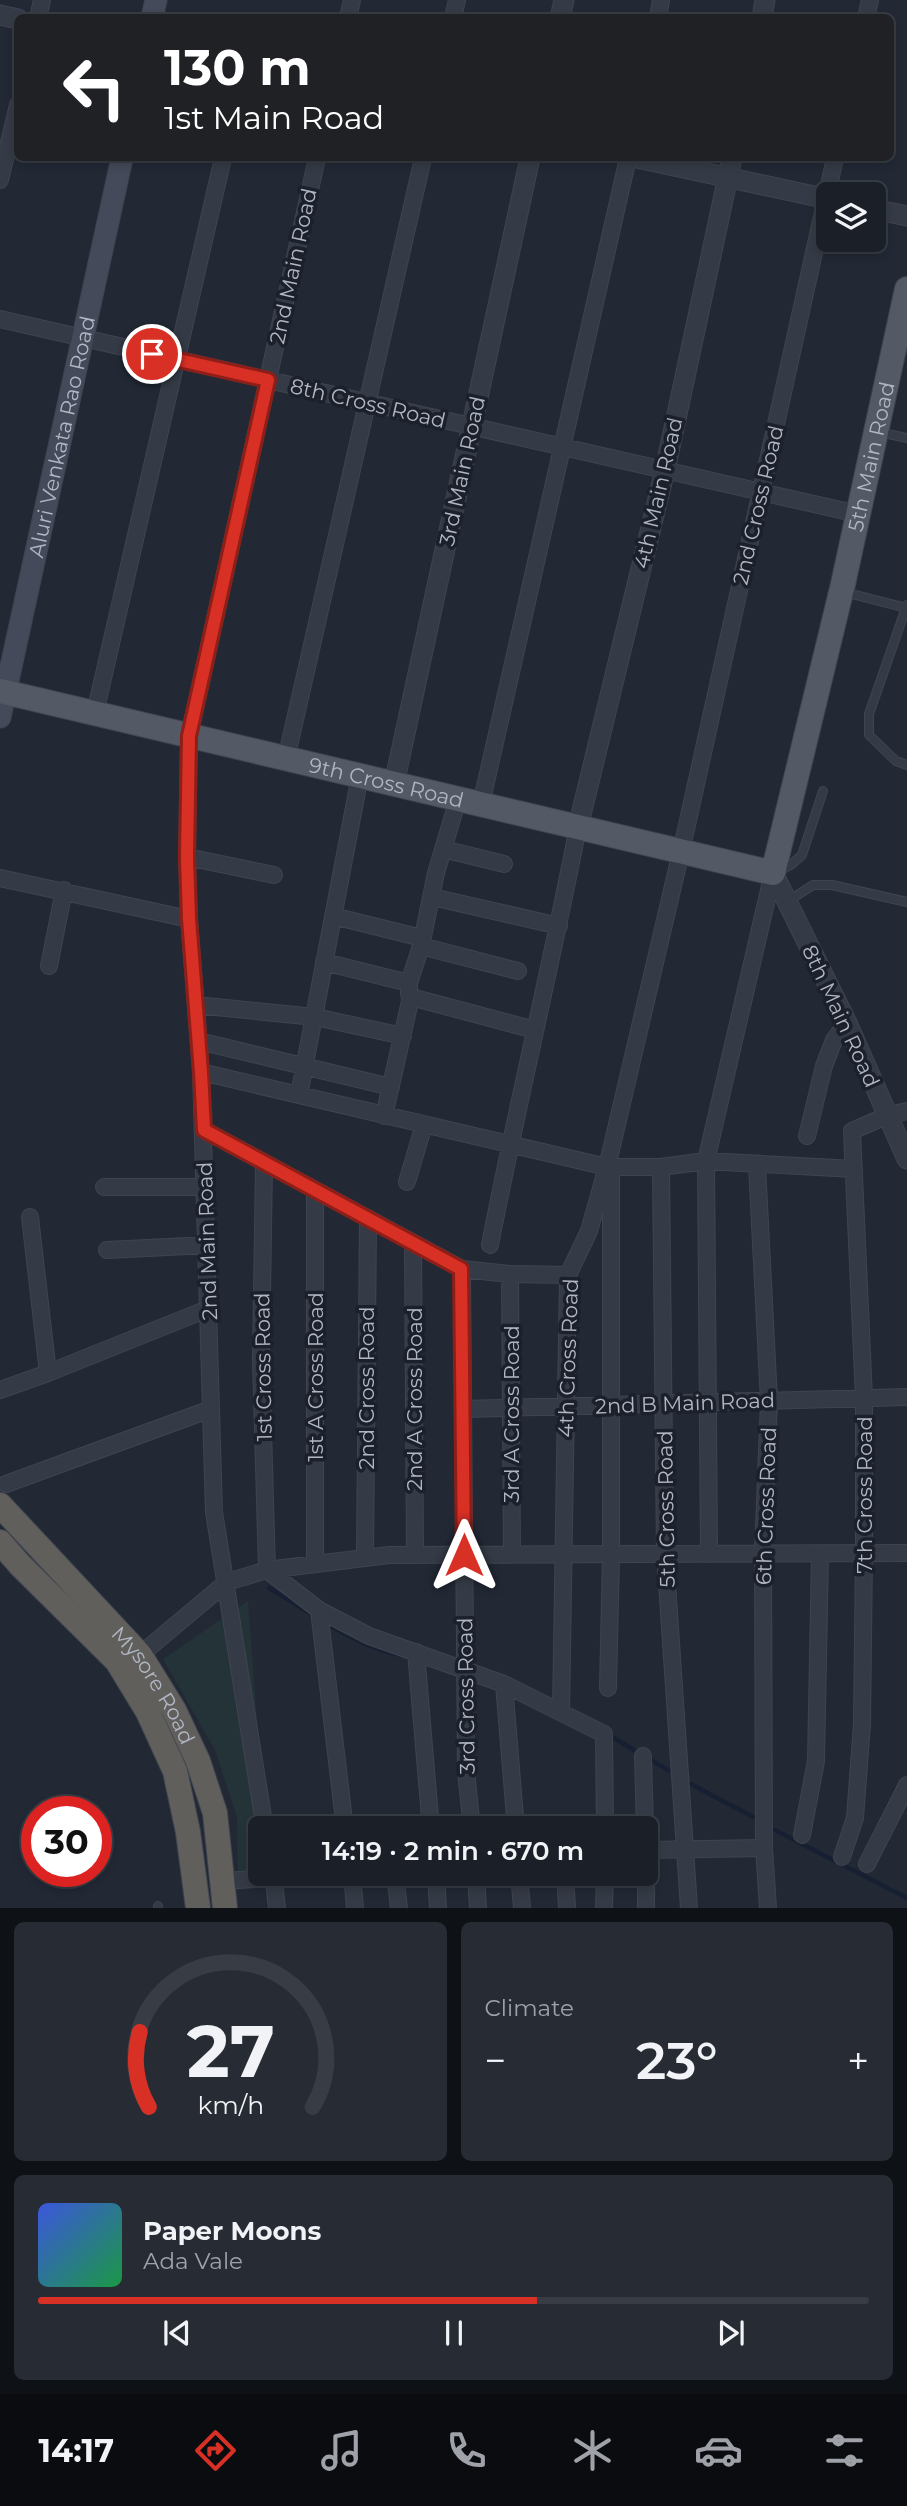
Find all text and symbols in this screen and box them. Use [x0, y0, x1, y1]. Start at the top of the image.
text: 130 m [164, 38, 311, 97]
icon: left [49, 42, 140, 133]
text: 1st Main Road [164, 98, 384, 137]
map controls [816, 182, 886, 252]
button: layers [816, 182, 886, 252]
street label: 2nd Main Road [264, 186, 322, 346]
street label: Aluri Venkata Rao Road [23, 313, 100, 560]
pin [122, 324, 182, 384]
icon: arrive [133, 335, 171, 373]
street label: 8th Cross Road [288, 373, 448, 433]
street label: 5th Main Road [842, 379, 899, 534]
street label: 3rd Main Road [434, 394, 490, 548]
street label: 4th Main Road [628, 415, 688, 571]
street label: 2nd Cross Road [727, 423, 789, 587]
street label: 9th Cross Road [306, 752, 466, 812]
street label: 8th Main Road [797, 941, 885, 1091]
street label: 2nd Main Road [192, 1161, 222, 1321]
street label: 4th Cross Road [553, 1278, 583, 1438]
street label: 1st Cross Road [249, 1292, 277, 1442]
street label: 1st A Cross Road [303, 1292, 328, 1462]
street label: 2nd Cross Road [354, 1307, 379, 1469]
street label: 2nd A Cross Road [402, 1307, 427, 1491]
street label: 3rd A Cross Road [499, 1325, 524, 1503]
street label: 2nd B Main Road [595, 1387, 775, 1419]
street label: 7th Cross Road [852, 1416, 877, 1574]
street label: 6th Cross Road [751, 1427, 781, 1585]
street label: 5th Cross Road [652, 1430, 680, 1588]
position arrow [427, 1518, 501, 1592]
street label: 3rd Cross Road [452, 1617, 480, 1775]
street label: Mysore Road [107, 1621, 201, 1748]
speed limit sign: 30 [21, 1796, 112, 1887]
text: 14:19 · 2 min · 670 m [322, 1835, 584, 1867]
text: Climate [485, 1994, 574, 2022]
text: 27 [186, 2008, 274, 2096]
text: 23° [636, 2029, 718, 2092]
text: − [485, 2037, 506, 2084]
text: + [847, 2037, 869, 2084]
text: km/h [197, 2090, 264, 2120]
text: Paper Moons [143, 2215, 321, 2247]
text: Ada Vale [143, 2247, 243, 2275]
icon: previous [158, 2314, 196, 2352]
icon: pause [435, 2314, 473, 2352]
icon: next [712, 2314, 750, 2352]
icon: directions [191, 2426, 240, 2475]
icon: music [317, 2426, 366, 2475]
icon: phone [442, 2426, 491, 2475]
icon: climate [568, 2426, 617, 2475]
icon: car [694, 2426, 743, 2475]
icon: filters [820, 2426, 869, 2475]
text: 14:17 [38, 2431, 114, 2470]

